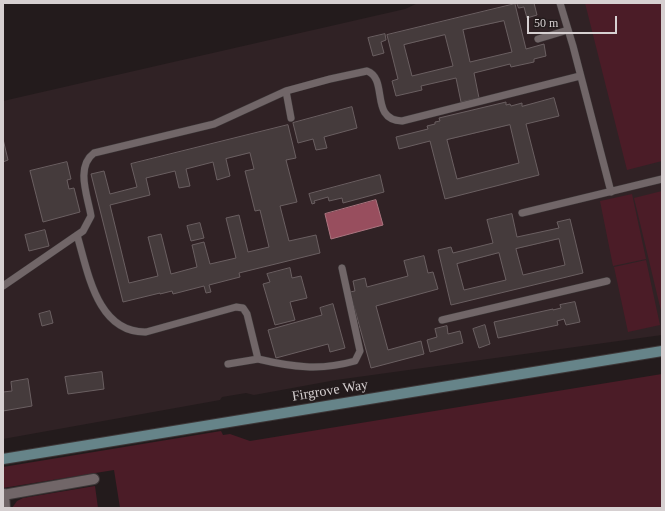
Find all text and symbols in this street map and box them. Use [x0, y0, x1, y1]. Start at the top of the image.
scale bar [529, 8, 619, 34]
text: 50 m [534, 16, 558, 30]
street label: Firgrove Way [291, 377, 369, 405]

